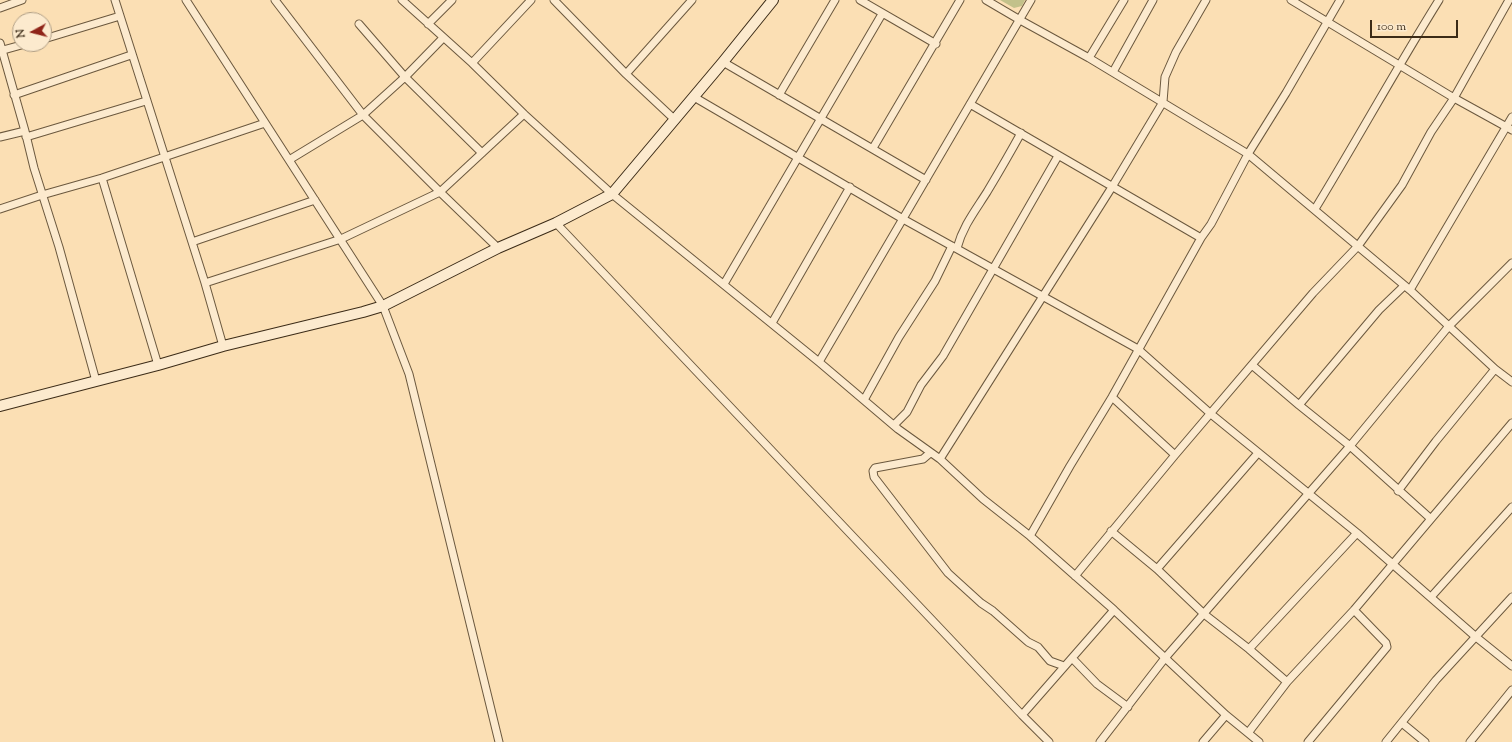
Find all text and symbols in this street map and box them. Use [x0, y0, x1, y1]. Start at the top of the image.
north arrow [12, 12, 52, 52]
scale bar [1372, 12, 1460, 38]
text: 100 m [1377, 18, 1406, 36]
text: N [13, 28, 30, 39]

